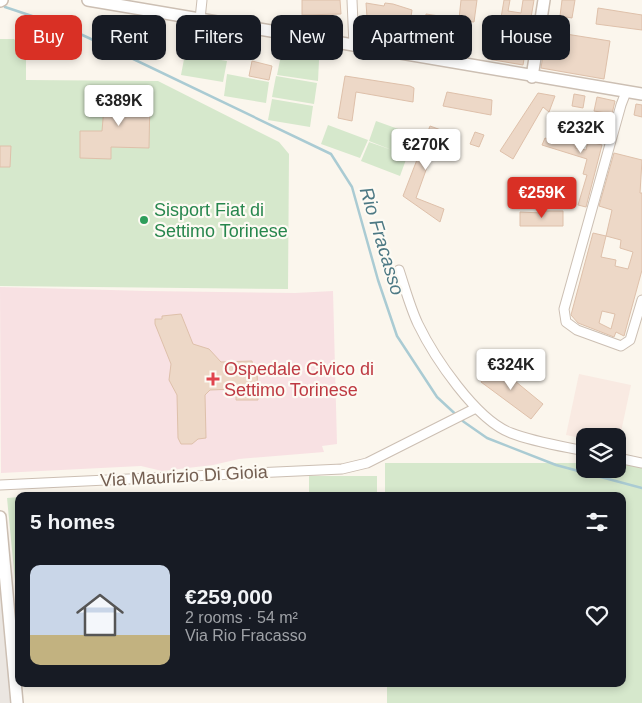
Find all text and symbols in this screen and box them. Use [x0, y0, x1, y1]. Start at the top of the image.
chip: Buy [15, 15, 82, 60]
chip: Rent [92, 15, 166, 60]
chip: Filters [176, 15, 261, 60]
chip: New [271, 15, 343, 60]
chip: Apartment [353, 15, 472, 60]
chip: House [482, 15, 570, 60]
pin: €389K [84, 84, 154, 127]
text: €389K [95, 92, 143, 109]
pin: €232K [546, 112, 616, 154]
text: €232K [557, 119, 605, 136]
pin: €270K [391, 128, 461, 171]
text: €270K [402, 136, 450, 153]
pin: €259K [507, 176, 577, 219]
water label: Rio Fracasso [356, 184, 408, 298]
text: €259K [518, 184, 566, 201]
place label: Sisport Fiat di Settimo Torinese [154, 200, 288, 241]
marker: Sisport Fiat di Settimo Torinese [138, 214, 150, 226]
pin: €324K [476, 348, 546, 391]
text: €324K [487, 356, 535, 373]
place label: Ospedale Civico di Settimo Torinese [224, 359, 374, 400]
marker: Ospedale Civico di Settimo Torinese [206, 372, 220, 386]
map controls [576, 428, 626, 478]
button: layers [576, 428, 626, 478]
street label: Via Maurizio Di Gioia [100, 462, 269, 490]
icon: filters [583, 508, 611, 536]
text: 5 homes [30, 510, 115, 533]
icon: home [70, 585, 130, 645]
text: €259,000 [185, 585, 273, 608]
icon: heart [583, 601, 611, 629]
text: 2 rooms · 54 m² [185, 609, 298, 626]
text: Via Rio Fracasso [185, 627, 307, 644]

